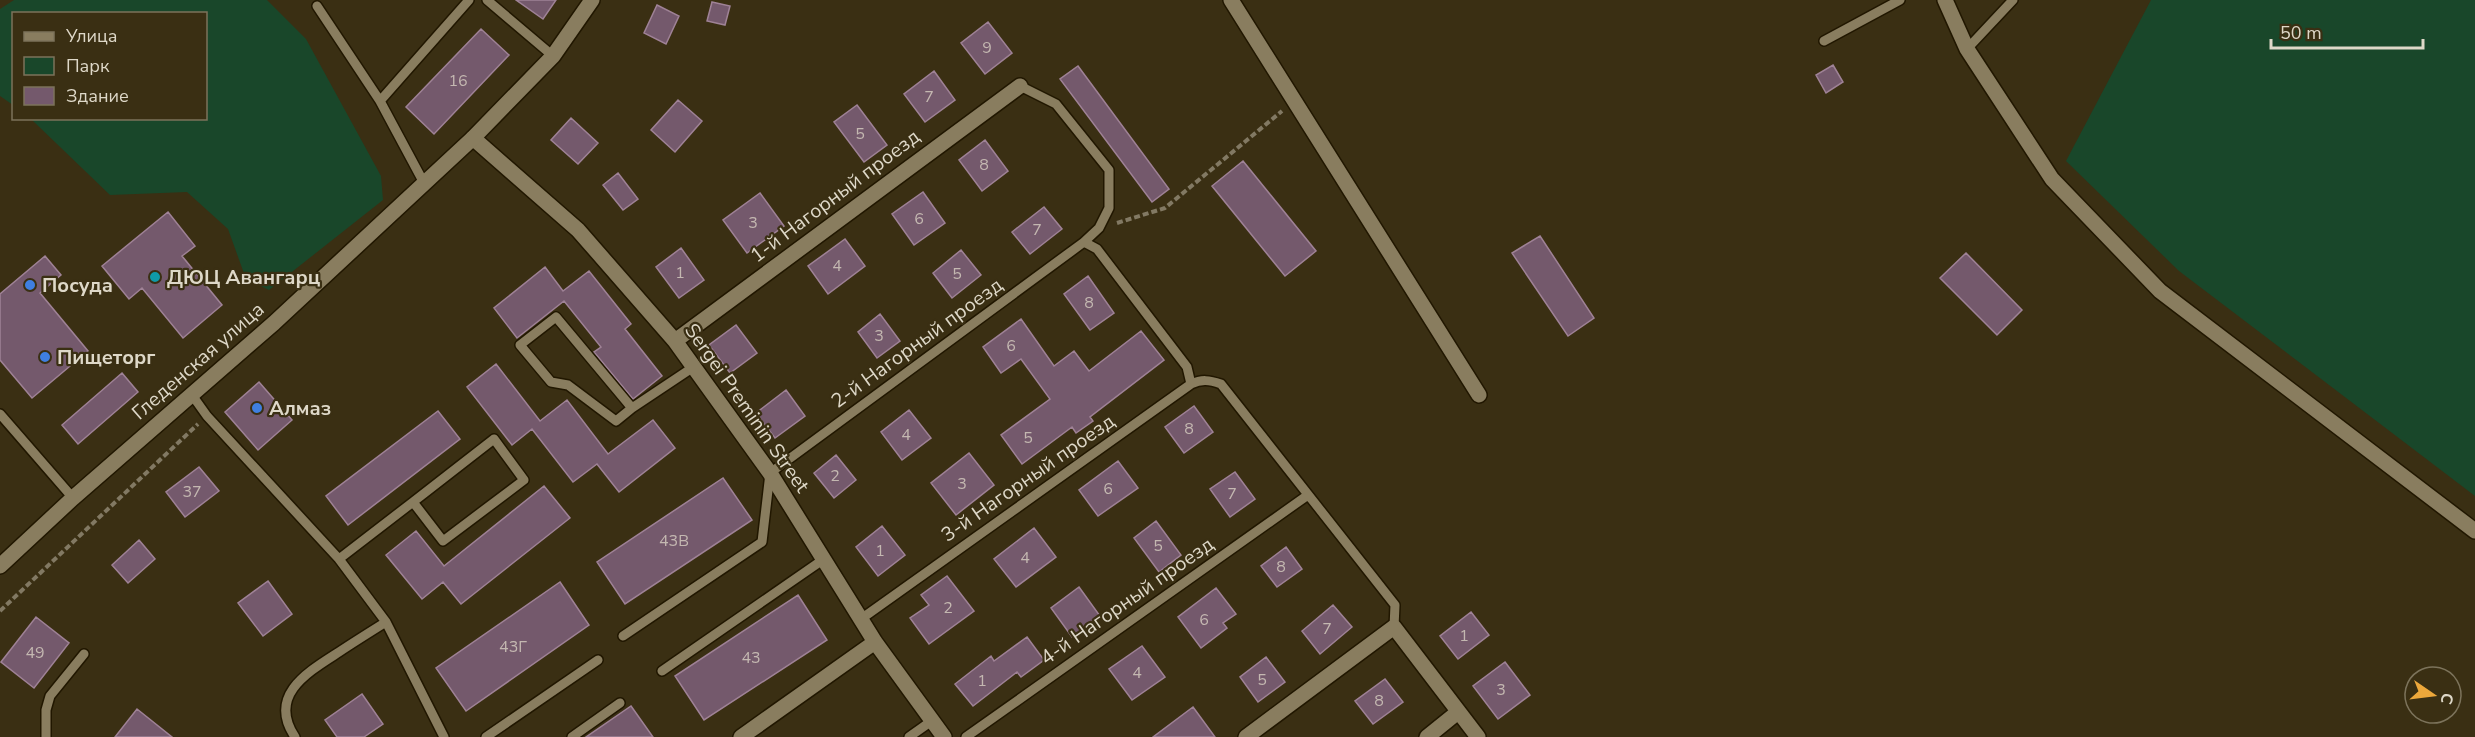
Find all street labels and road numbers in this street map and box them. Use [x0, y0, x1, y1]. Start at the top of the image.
street label: 1-й Нагорный проезд [745, 123, 926, 269]
street label: 2-й Нагорный проезд [826, 271, 1008, 414]
street label: Гледенская улица [126, 296, 270, 426]
street label: Sergei Preminin Street [678, 318, 816, 499]
street label: 3-й Нагорный проезд [937, 409, 1119, 547]
street label: 4-й Нагорный проезд [1035, 531, 1219, 671]

